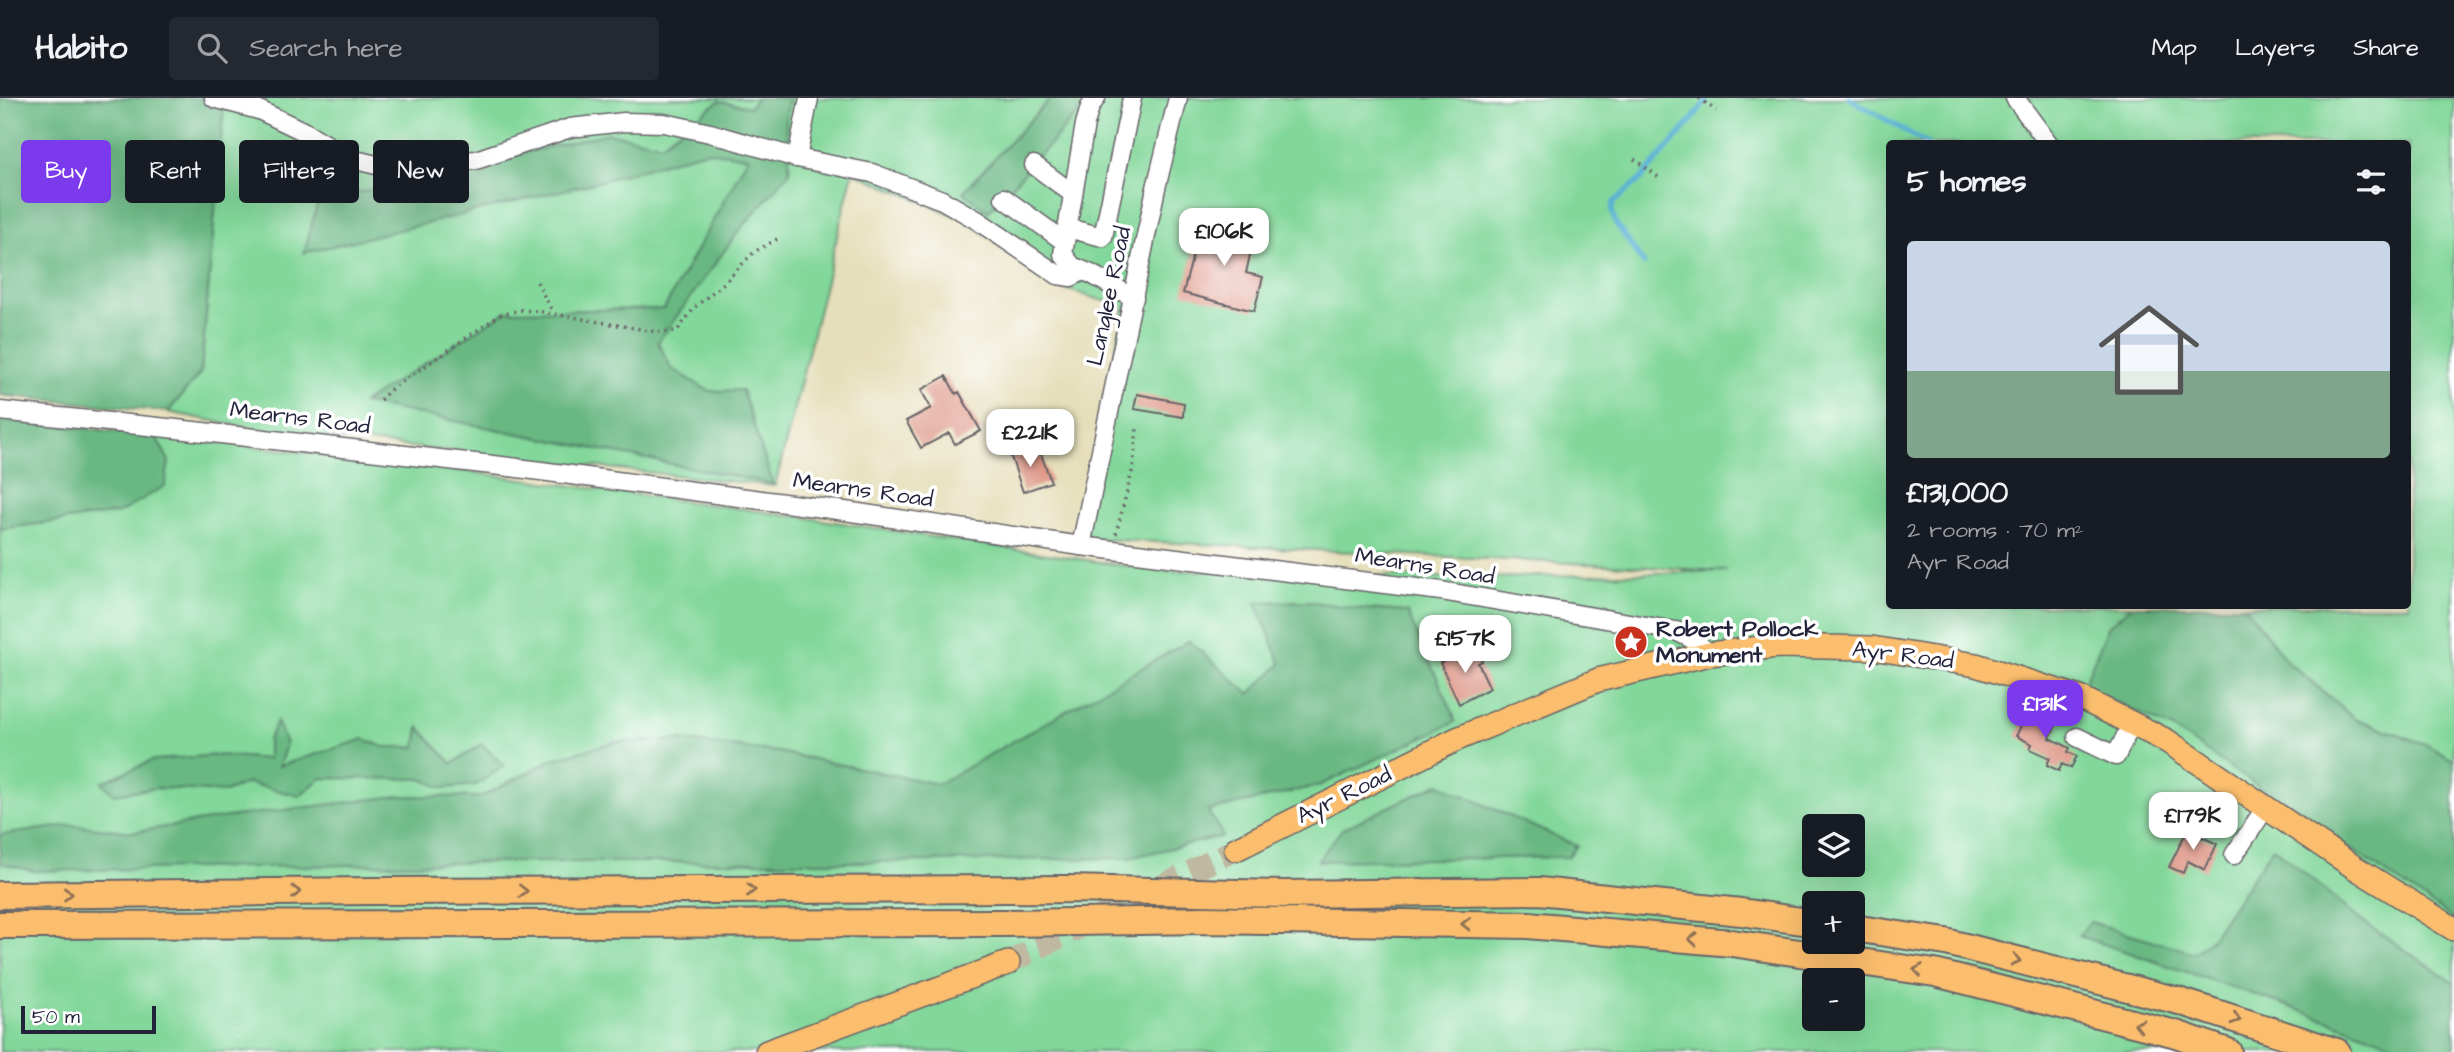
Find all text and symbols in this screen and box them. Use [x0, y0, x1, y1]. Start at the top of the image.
search box [169, 17, 659, 80]
text: Habito [35, 25, 127, 71]
icon: search [193, 29, 231, 67]
text: Search here [249, 30, 403, 66]
text: Map [2152, 31, 2197, 65]
text: Layers [2235, 31, 2315, 65]
text: Share [2353, 31, 2419, 65]
chip: Buy [21, 140, 111, 203]
chip: Rent [125, 140, 225, 203]
chip: Filters [239, 140, 359, 203]
chip: New [373, 140, 469, 203]
text: 5 homes [1907, 161, 2027, 203]
icon: filters [2352, 163, 2390, 201]
pin: £106K [1175, 208, 1273, 268]
text: £106K [1195, 215, 1253, 247]
street label: Langlee Road [1079, 223, 1140, 369]
icon: home [2086, 287, 2212, 413]
street label: Mearns Road [228, 394, 372, 442]
pin: £221K [981, 410, 1079, 469]
text: £221K [1002, 416, 1058, 448]
street label: Mearns Road [791, 464, 935, 516]
text: £131,000 [1907, 472, 2008, 514]
text: 2 rooms · 70 m² [1907, 514, 2083, 546]
street label: Mearns Road [1353, 539, 1497, 593]
text: Ayr Road [1907, 546, 2009, 578]
place label: Robert Pollock Monument [1656, 613, 1819, 671]
pin: £157K [1416, 616, 1514, 675]
text: £157K [1435, 622, 1495, 654]
place icon: Robert Pollock Monument [1612, 623, 1650, 661]
street label: Ayr Road [1850, 633, 1956, 678]
pin: £131K [1996, 680, 2094, 740]
text: £131K [2023, 687, 2067, 719]
street label: Ayr Road [1291, 758, 1398, 833]
pin: £179K [2144, 792, 2242, 852]
text: £179K [2165, 799, 2221, 831]
map controls [1802, 814, 1865, 1031]
button: layers [1802, 814, 1865, 877]
one-way arrow [746, 882, 756, 898]
one-way arrow [518, 883, 529, 899]
one-way arrow [291, 884, 301, 900]
one-way arrow [63, 887, 74, 902]
button: + [1802, 891, 1865, 954]
one-way arrow [1460, 916, 1471, 932]
one-way arrow [1687, 932, 1699, 947]
one-way arrow [2010, 952, 2022, 966]
one-way arrow [1912, 963, 1924, 978]
button: − [1802, 968, 1865, 1031]
scale bar [21, 1003, 156, 1035]
text: 50 m [32, 1004, 80, 1031]
one-way arrow [2229, 1011, 2241, 1026]
one-way arrow [2133, 1019, 2145, 1033]

